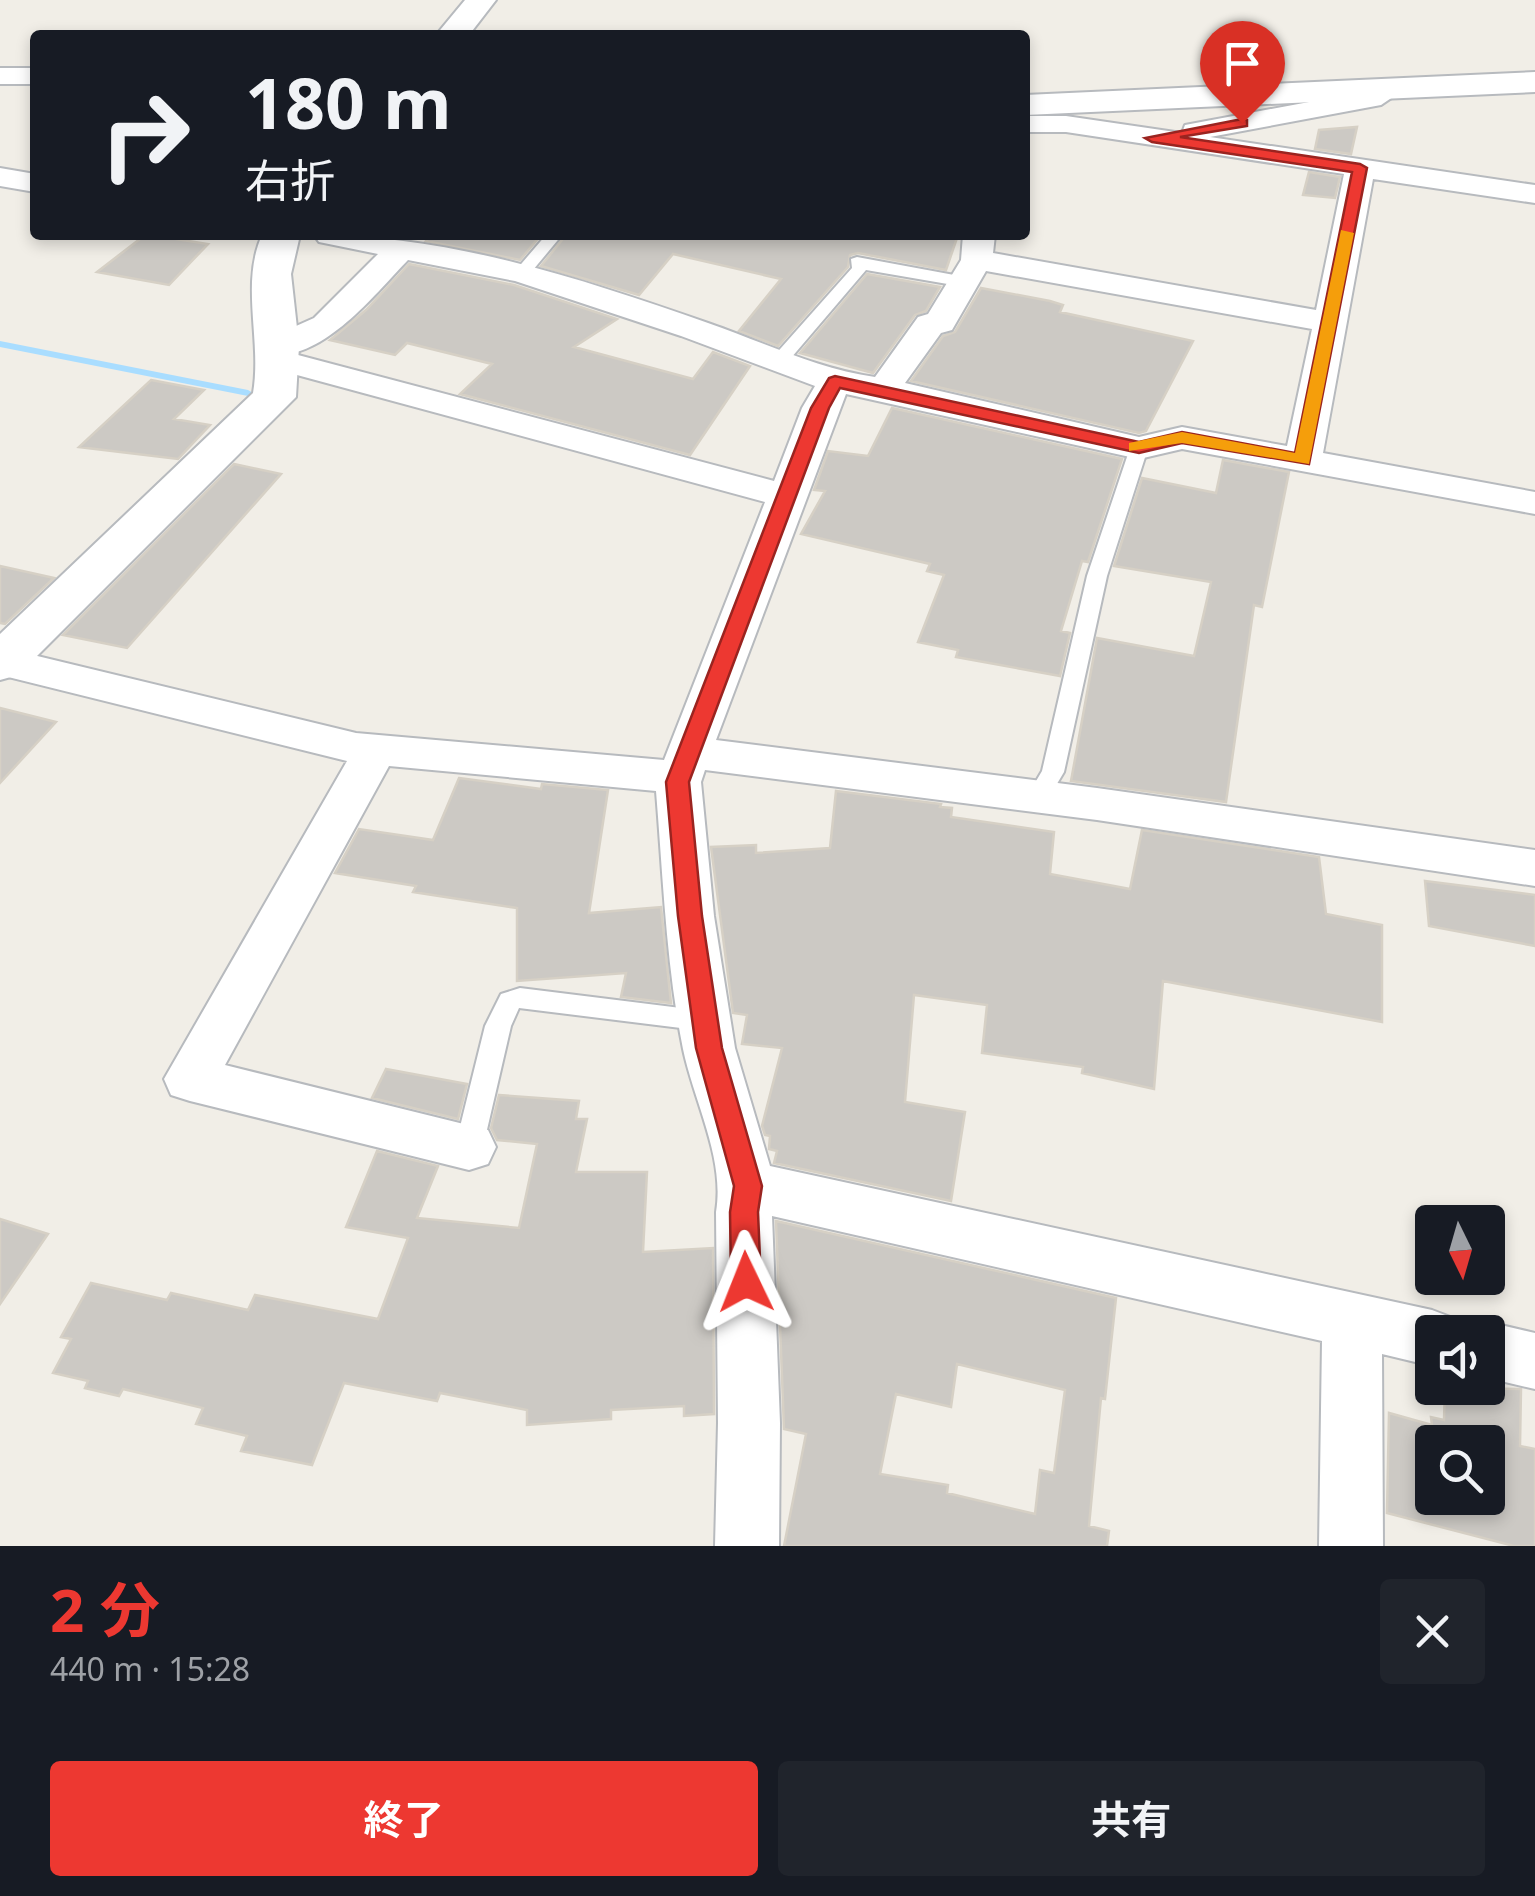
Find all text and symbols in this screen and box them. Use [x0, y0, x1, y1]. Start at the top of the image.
pin [1200, 21, 1285, 124]
icon: arrive [1215, 36, 1270, 91]
text: 180 m [245, 54, 452, 150]
icon: right [80, 70, 210, 200]
text: 右折 [245, 149, 335, 210]
north arrow [1415, 1205, 1505, 1295]
map controls [1415, 1205, 1505, 1515]
position arrow [694, 1230, 798, 1334]
button: sound [1415, 1315, 1505, 1405]
button: search [1415, 1425, 1505, 1515]
text: 2 分 [50, 1568, 160, 1650]
button: close [1380, 1579, 1485, 1684]
text: 440 m · 15:28 [50, 1647, 250, 1690]
button: 終了 [50, 1761, 758, 1876]
button: 共有 [778, 1761, 1485, 1876]

